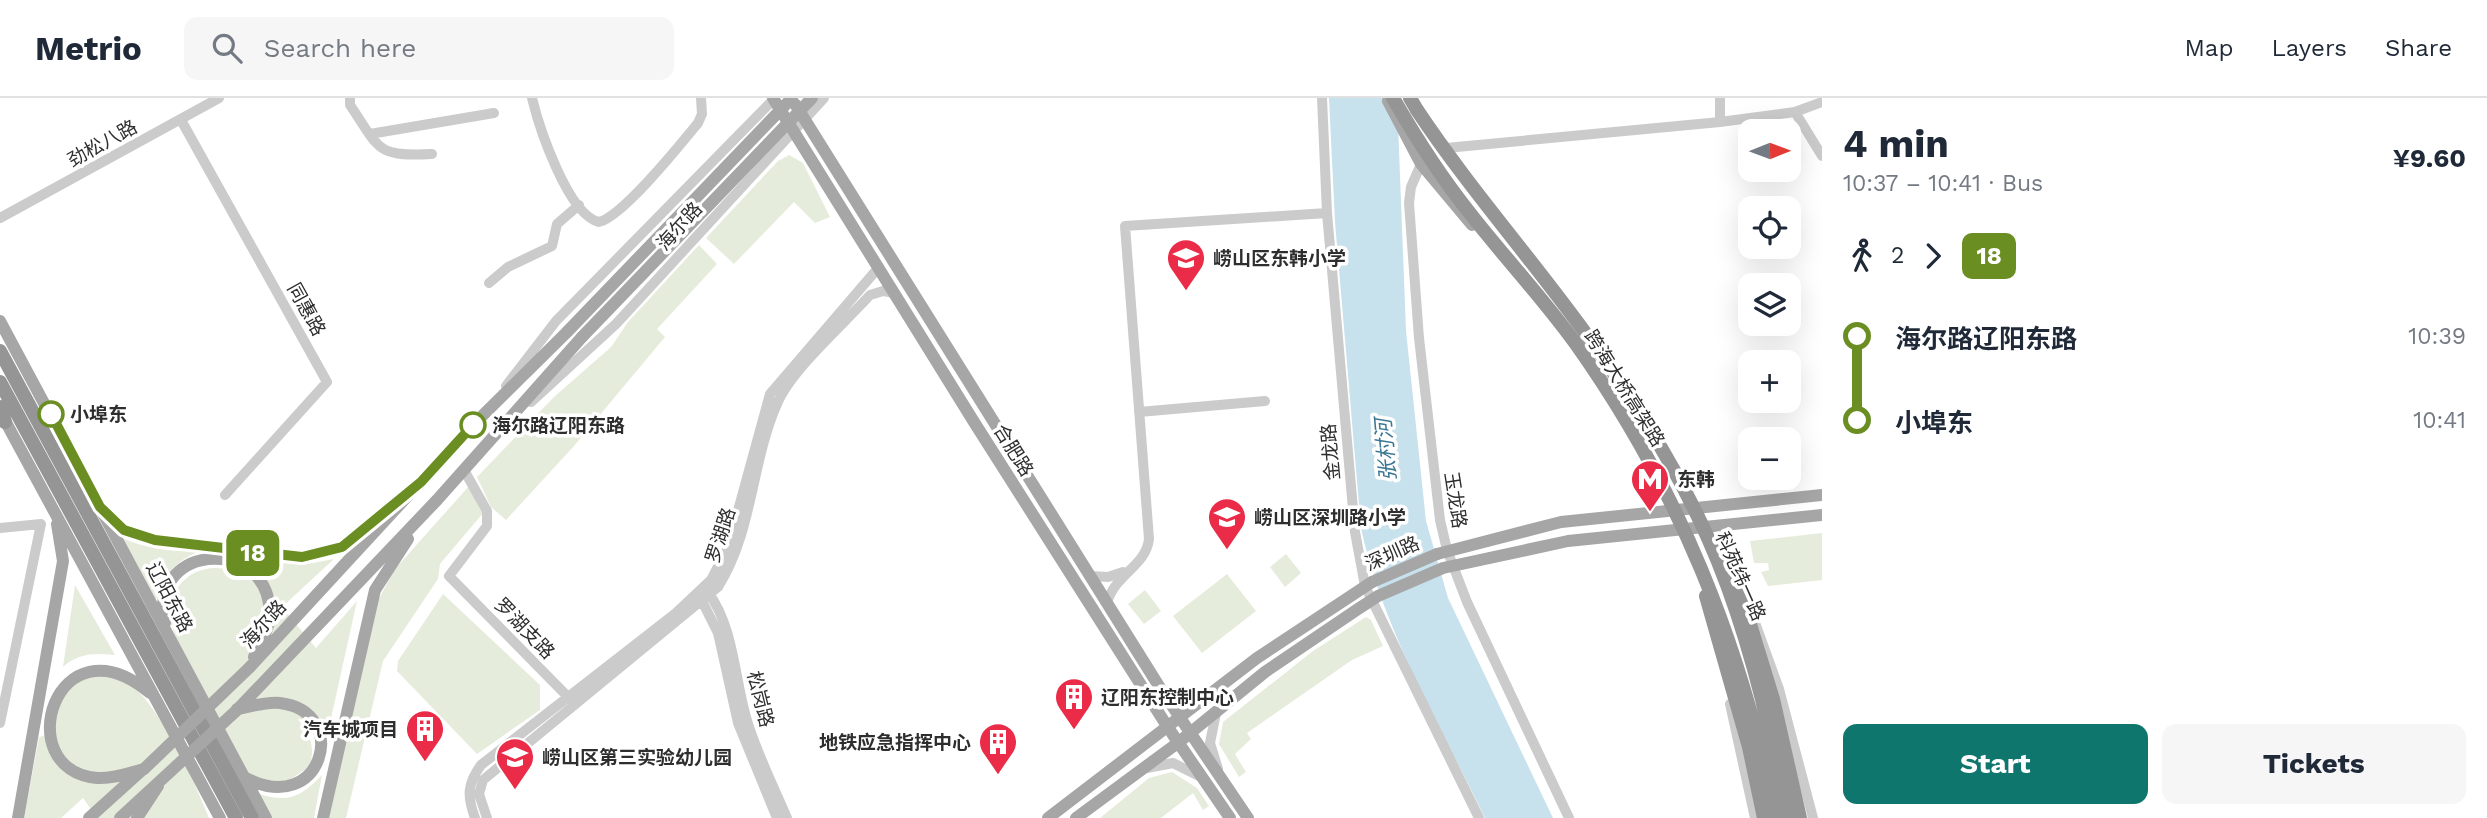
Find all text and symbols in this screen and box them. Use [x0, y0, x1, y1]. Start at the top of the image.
search box [184, 17, 674, 80]
text: Metrio [35, 29, 142, 68]
icon: search [208, 29, 246, 67]
text: Search here [264, 33, 416, 63]
text: Map [2185, 34, 2233, 62]
text: Layers [2271, 34, 2347, 62]
text: Share [2385, 34, 2452, 62]
street label: 劲松八路 [63, 115, 141, 172]
north arrow [1738, 119, 1801, 182]
map controls [1738, 119, 1801, 490]
text: 4 min [1843, 122, 1949, 166]
text: ¥9.60 [2393, 143, 2466, 173]
text: 10:37 – 10:41 · Bus [1843, 170, 2043, 197]
button: locate [1738, 196, 1801, 259]
street label: 海尔路 [652, 197, 707, 255]
school or university icon: 崂山区东韩小学 [1165, 237, 1207, 292]
icon: walk [1843, 237, 1881, 275]
icon: forward [1914, 237, 1952, 275]
text: 2 [1891, 242, 1904, 269]
text: 18 [1976, 242, 2002, 270]
place label: 崂山区东韩小学 [1213, 247, 1346, 270]
button: layers [1738, 273, 1801, 336]
street label: 同惠路 [283, 279, 330, 340]
text: 10:39 [2408, 323, 2466, 350]
text: 海尔路辽阳东路 [1895, 324, 2077, 354]
street label: 跨海大桥高架路 [1580, 326, 1670, 451]
button: + [1738, 350, 1801, 413]
marker: 小埠东 [38, 401, 64, 427]
place label: 小埠东 [70, 403, 127, 426]
text: 10:41 [2413, 407, 2466, 434]
text: 小埠东 [1895, 408, 1973, 438]
marker: 海尔路辽阳东路 [460, 412, 486, 438]
place label: 海尔路辽阳东路 [492, 414, 625, 437]
water label: 张村河 [1370, 414, 1401, 483]
street label: 合肥路 [989, 420, 1038, 481]
street label: 金龙路 [1317, 423, 1344, 481]
button: − [1738, 427, 1801, 490]
metro station icon: 东韩 [1629, 458, 1671, 513]
place label: 东韩 [1677, 468, 1715, 491]
street label: 玉龙路 [1440, 470, 1471, 530]
school or university icon: 崂山区深圳路小学 [1206, 496, 1248, 551]
street label: 罗湖路 [701, 504, 740, 566]
place label: 崂山区深圳路小学 [1254, 506, 1406, 529]
street label: 科苑纬一路 [1711, 528, 1770, 624]
line badge: 18 [222, 530, 284, 576]
street label: 深圳路 [1361, 531, 1423, 576]
text: 18 [240, 539, 266, 567]
street label: 辽阳东路 [142, 558, 198, 636]
street label: 罗湖支路 [490, 593, 559, 664]
street label: 海尔路 [236, 595, 291, 653]
street label: 松岗路 [742, 669, 779, 730]
building icon: 辽阳东控制中心 [1053, 676, 1095, 731]
place label: 辽阳东控制中心 [1101, 686, 1234, 709]
building icon: 汽车城项目 [404, 708, 446, 763]
place label: 汽车城项目 [303, 718, 398, 741]
building icon: 地铁应急指挥中心 [977, 721, 1019, 776]
button: Start [1843, 724, 2148, 804]
button: Tickets [2162, 724, 2466, 804]
place label: 地铁应急指挥中心 [819, 731, 971, 754]
school or university icon: 崂山区第三实验幼儿园 [494, 736, 536, 791]
place label: 崂山区第三实验幼儿园 [542, 746, 732, 769]

